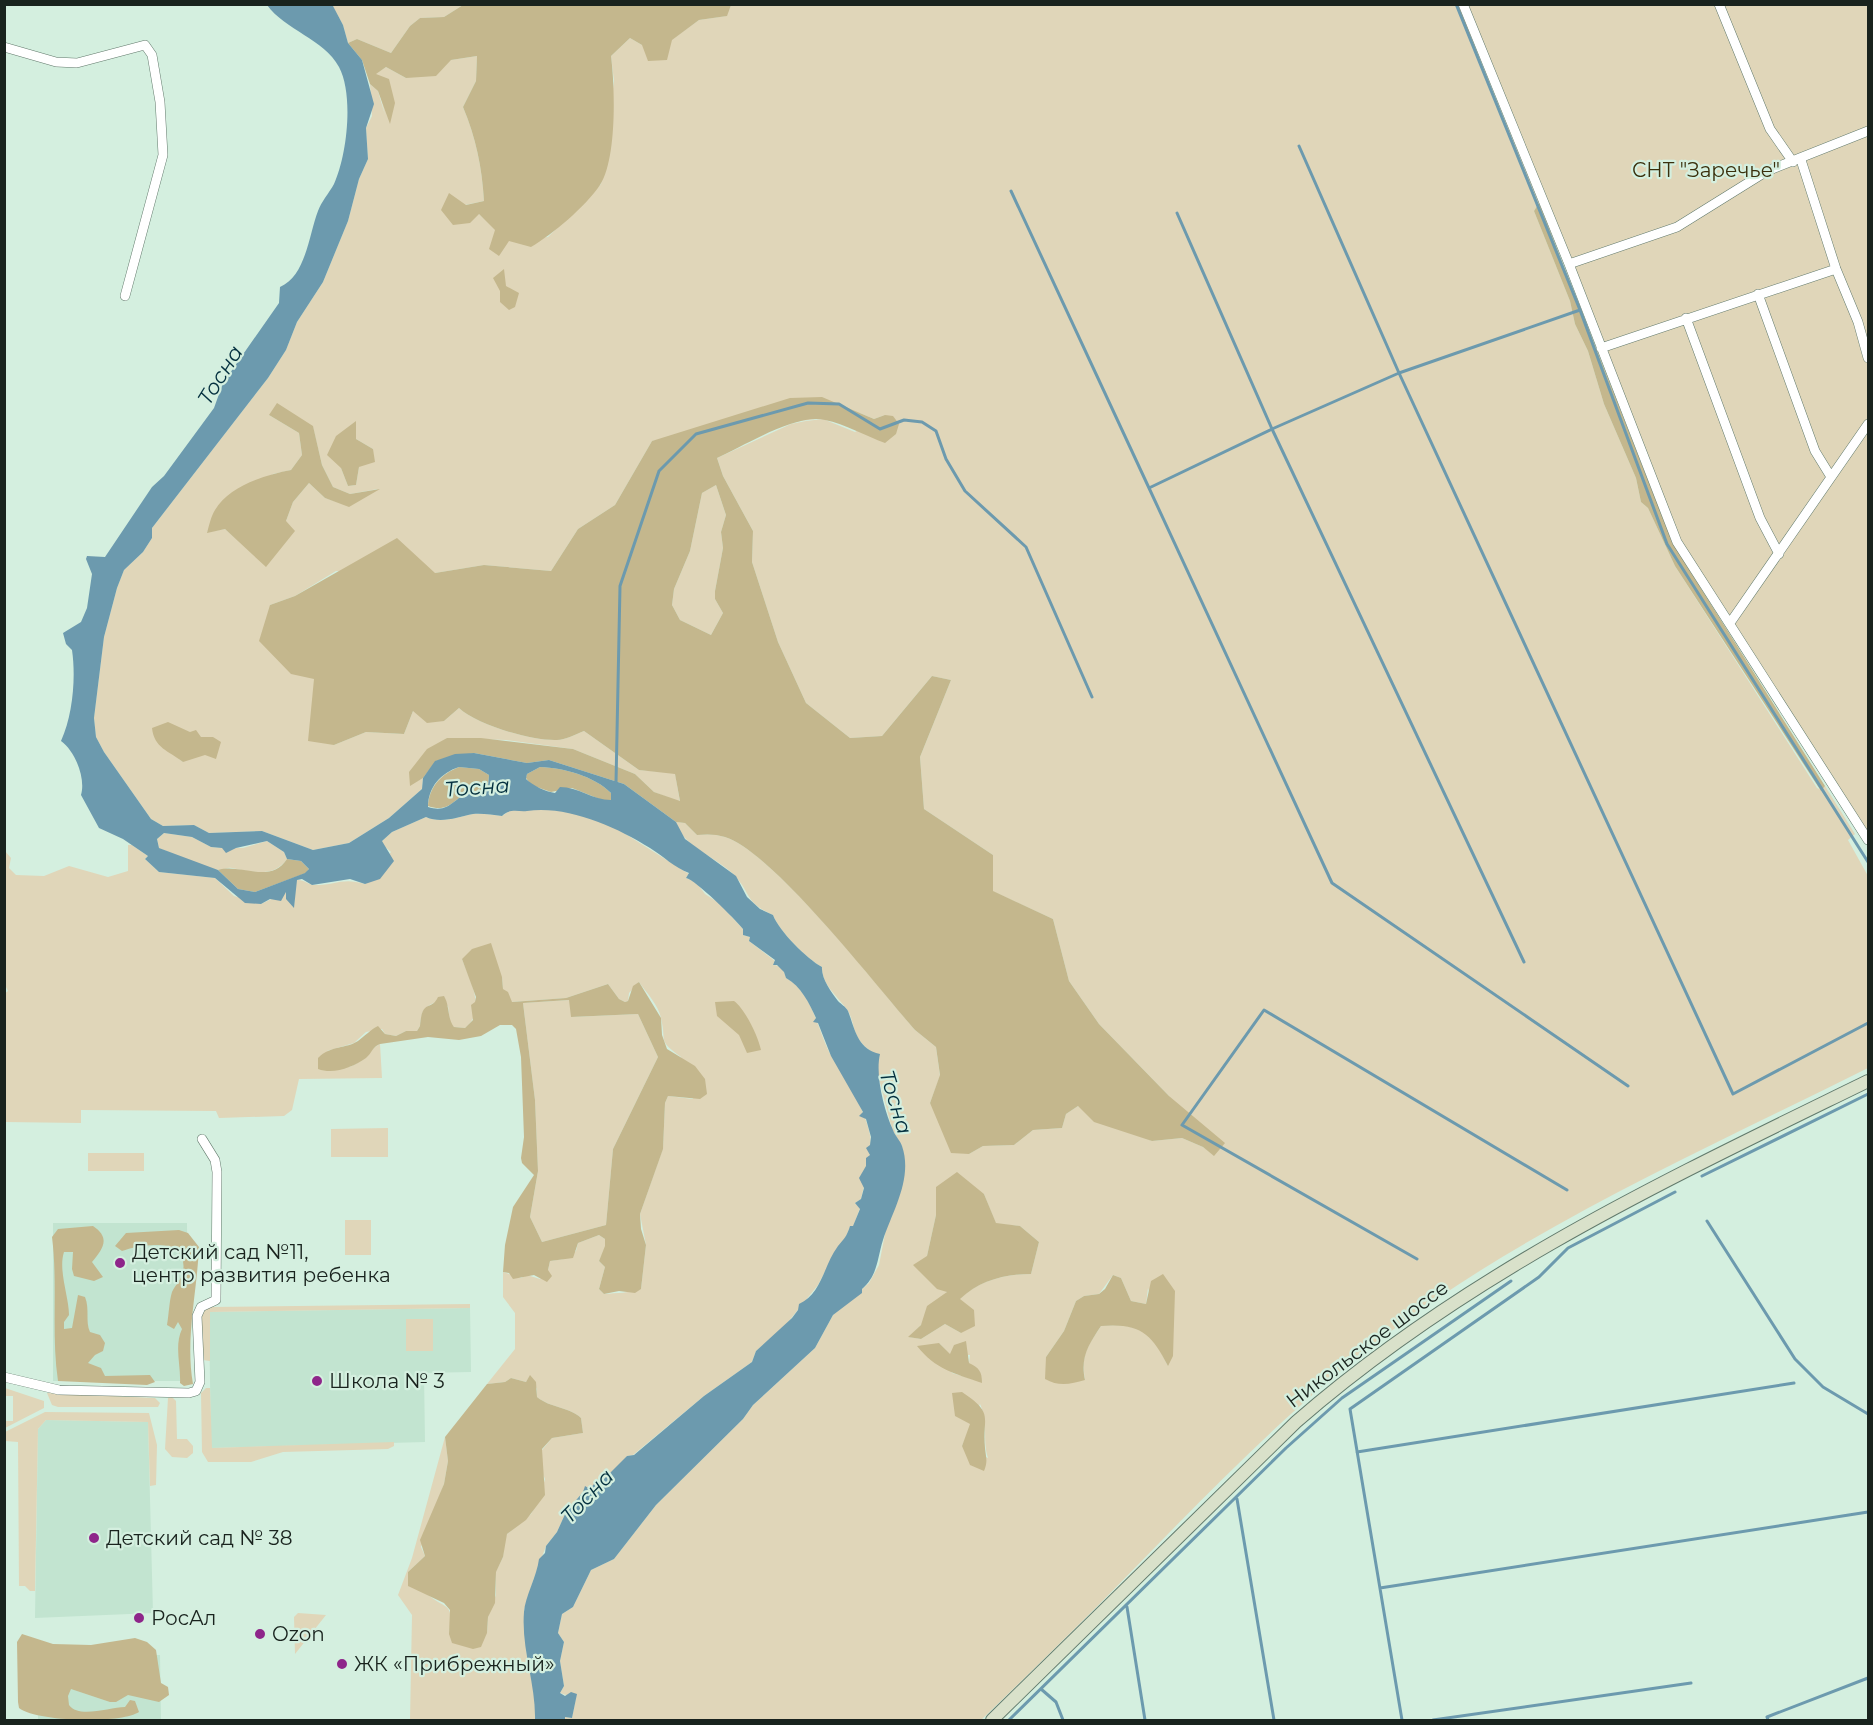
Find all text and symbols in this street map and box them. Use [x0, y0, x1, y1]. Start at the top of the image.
park label: СНТ "Заречье" [1632, 158, 1780, 182]
water label: Тосна [192, 341, 248, 409]
water label: Тосна [443, 772, 511, 802]
water label: Тосна [874, 1067, 918, 1137]
place label: Детский сад №11, центр развития ребенка [132, 1240, 391, 1287]
marker: Детский сад №11, центр развития ребенка [113, 1256, 127, 1270]
street label: Никольское шоссе [1281, 1275, 1453, 1413]
place label: Школа № 3 [329, 1369, 445, 1393]
marker: Школа № 3 [310, 1374, 324, 1388]
water label: Тосна [555, 1464, 619, 1528]
place label: Детский сад № 38 [106, 1526, 293, 1550]
marker: Детский сад № 38 [87, 1531, 101, 1545]
place label: РосАл [151, 1606, 216, 1630]
marker: РосАл [132, 1611, 146, 1625]
place label: Ozon [272, 1622, 325, 1646]
marker: Ozon [253, 1627, 267, 1641]
place label: ЖК «Прибрежный» [354, 1652, 555, 1676]
marker: ЖК «Прибрежный» [335, 1657, 349, 1671]

